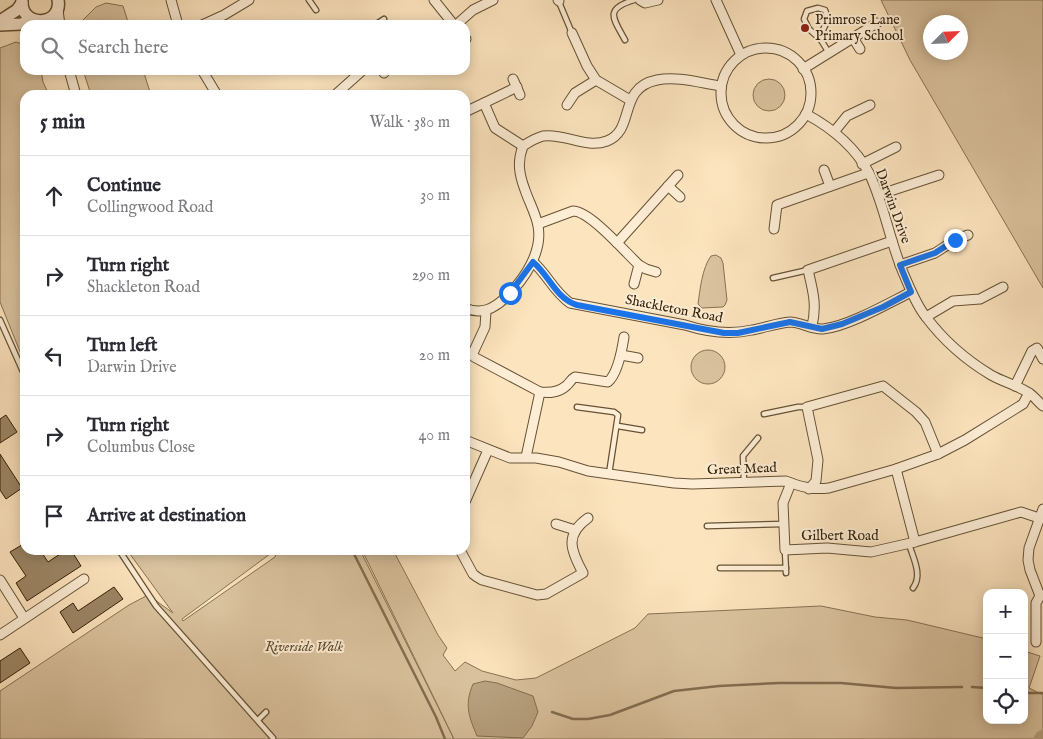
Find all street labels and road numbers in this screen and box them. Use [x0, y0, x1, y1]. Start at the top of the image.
street label: Darwin Drive [871, 166, 915, 246]
street label: Shackleton Road [624, 291, 725, 327]
street label: Great Mead [707, 459, 778, 479]
street label: Gilbert Road [801, 527, 879, 545]

